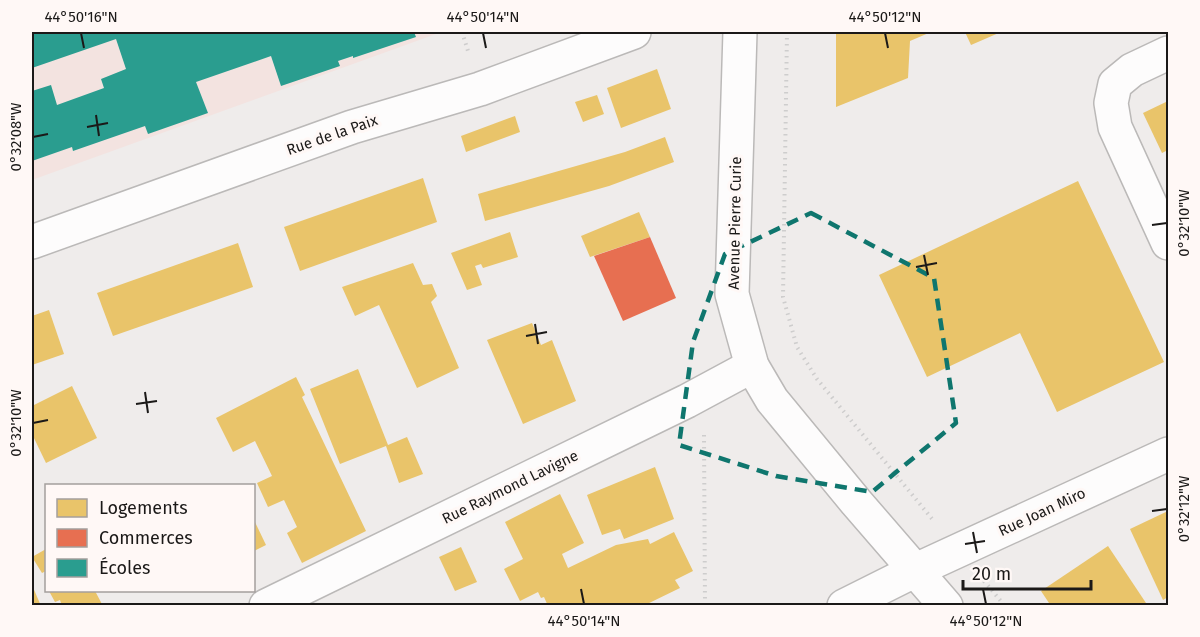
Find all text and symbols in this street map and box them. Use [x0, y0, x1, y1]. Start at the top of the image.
text: 44°50'16"N [44, 8, 118, 26]
text: 44°50'14"N [447, 8, 519, 26]
text: 44°50'12"N [849, 8, 921, 26]
text: 0°32'08"W [7, 102, 25, 171]
street label: Rue de la Paix [284, 111, 381, 159]
street label: Avenue Pierre Curie [725, 156, 745, 290]
text: 0°32'10"W [1175, 189, 1193, 257]
text: 0°32'10"W [7, 389, 25, 457]
street label: Rue Raymond Lavigne [439, 446, 581, 528]
text: 0°32'12"W [1175, 475, 1193, 542]
legend [45, 484, 255, 592]
street label: Rue Joan Miro [996, 484, 1088, 540]
text: Logements [99, 497, 188, 519]
text: Commerces [99, 527, 193, 549]
scale bar [963, 553, 1090, 591]
text: Écoles [99, 556, 150, 579]
text: 20 m [972, 563, 1011, 585]
text: 44°50'14"N [548, 612, 620, 630]
text: 44°50'12"N [950, 612, 1022, 630]

